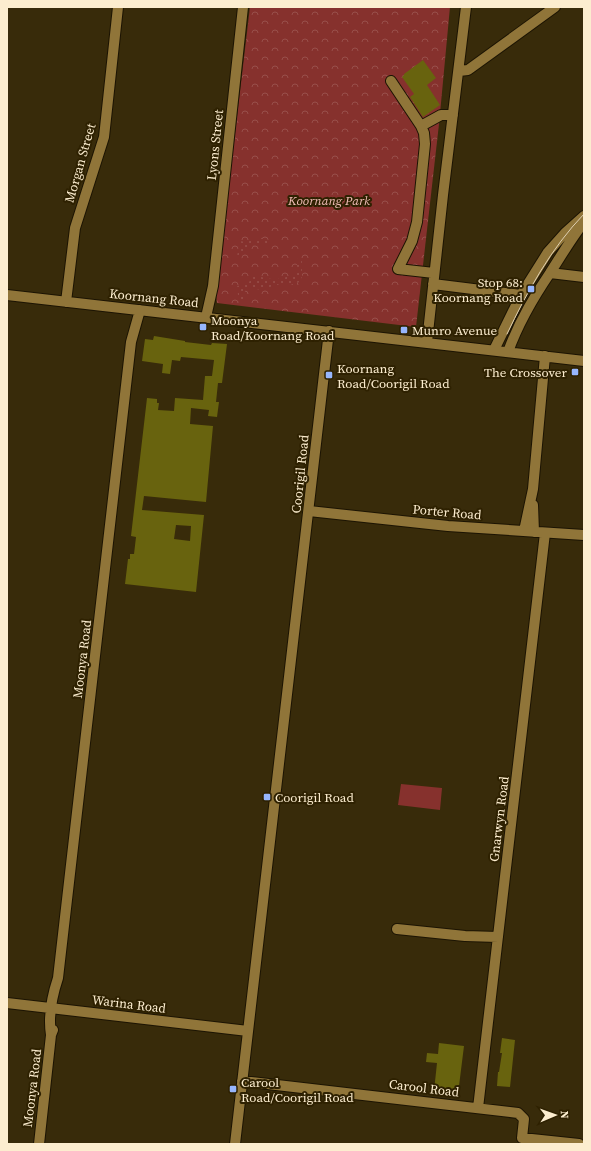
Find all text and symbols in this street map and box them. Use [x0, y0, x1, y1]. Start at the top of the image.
street label: Lyons Street [203, 108, 227, 181]
street label: Morgan Street [61, 121, 100, 205]
park label: Koornang Park [287, 192, 371, 209]
place label: Stop 68: Koornang Road [433, 274, 524, 306]
marker: Stop 68: Koornang Road [526, 284, 536, 294]
street label: Koornang Road [108, 285, 200, 311]
place label: Moonya Road/Koornang Road [211, 312, 335, 344]
marker: Moonya Road/Koornang Road [198, 322, 208, 332]
place label: Munro Avenue [412, 322, 497, 339]
marker: Munro Avenue [399, 325, 409, 335]
place label: Koornang Road/Coorigil Road [337, 360, 450, 392]
place label: The Crossover [484, 364, 567, 381]
marker: The Crossover [570, 367, 580, 377]
marker: Koornang Road/Coorigil Road [324, 370, 334, 380]
street label: Coorigil Road [287, 433, 313, 514]
street label: Porter Road [412, 501, 483, 524]
street label: Moonya Road [69, 618, 95, 699]
street label: Gnarwyn Road [485, 775, 513, 863]
place label: Coorigil Road [275, 789, 354, 806]
marker: Coorigil Road [262, 792, 272, 802]
street label: Warina Road [91, 991, 168, 1017]
street label: Moonya Road [19, 1047, 45, 1128]
place label: Carool Road/Coorigil Road [241, 1074, 354, 1106]
street label: Carool Road [388, 1075, 461, 1101]
marker: Carool Road/Coorigil Road [228, 1084, 238, 1094]
north arrow [535, 1095, 575, 1135]
text: N [557, 1110, 572, 1119]

